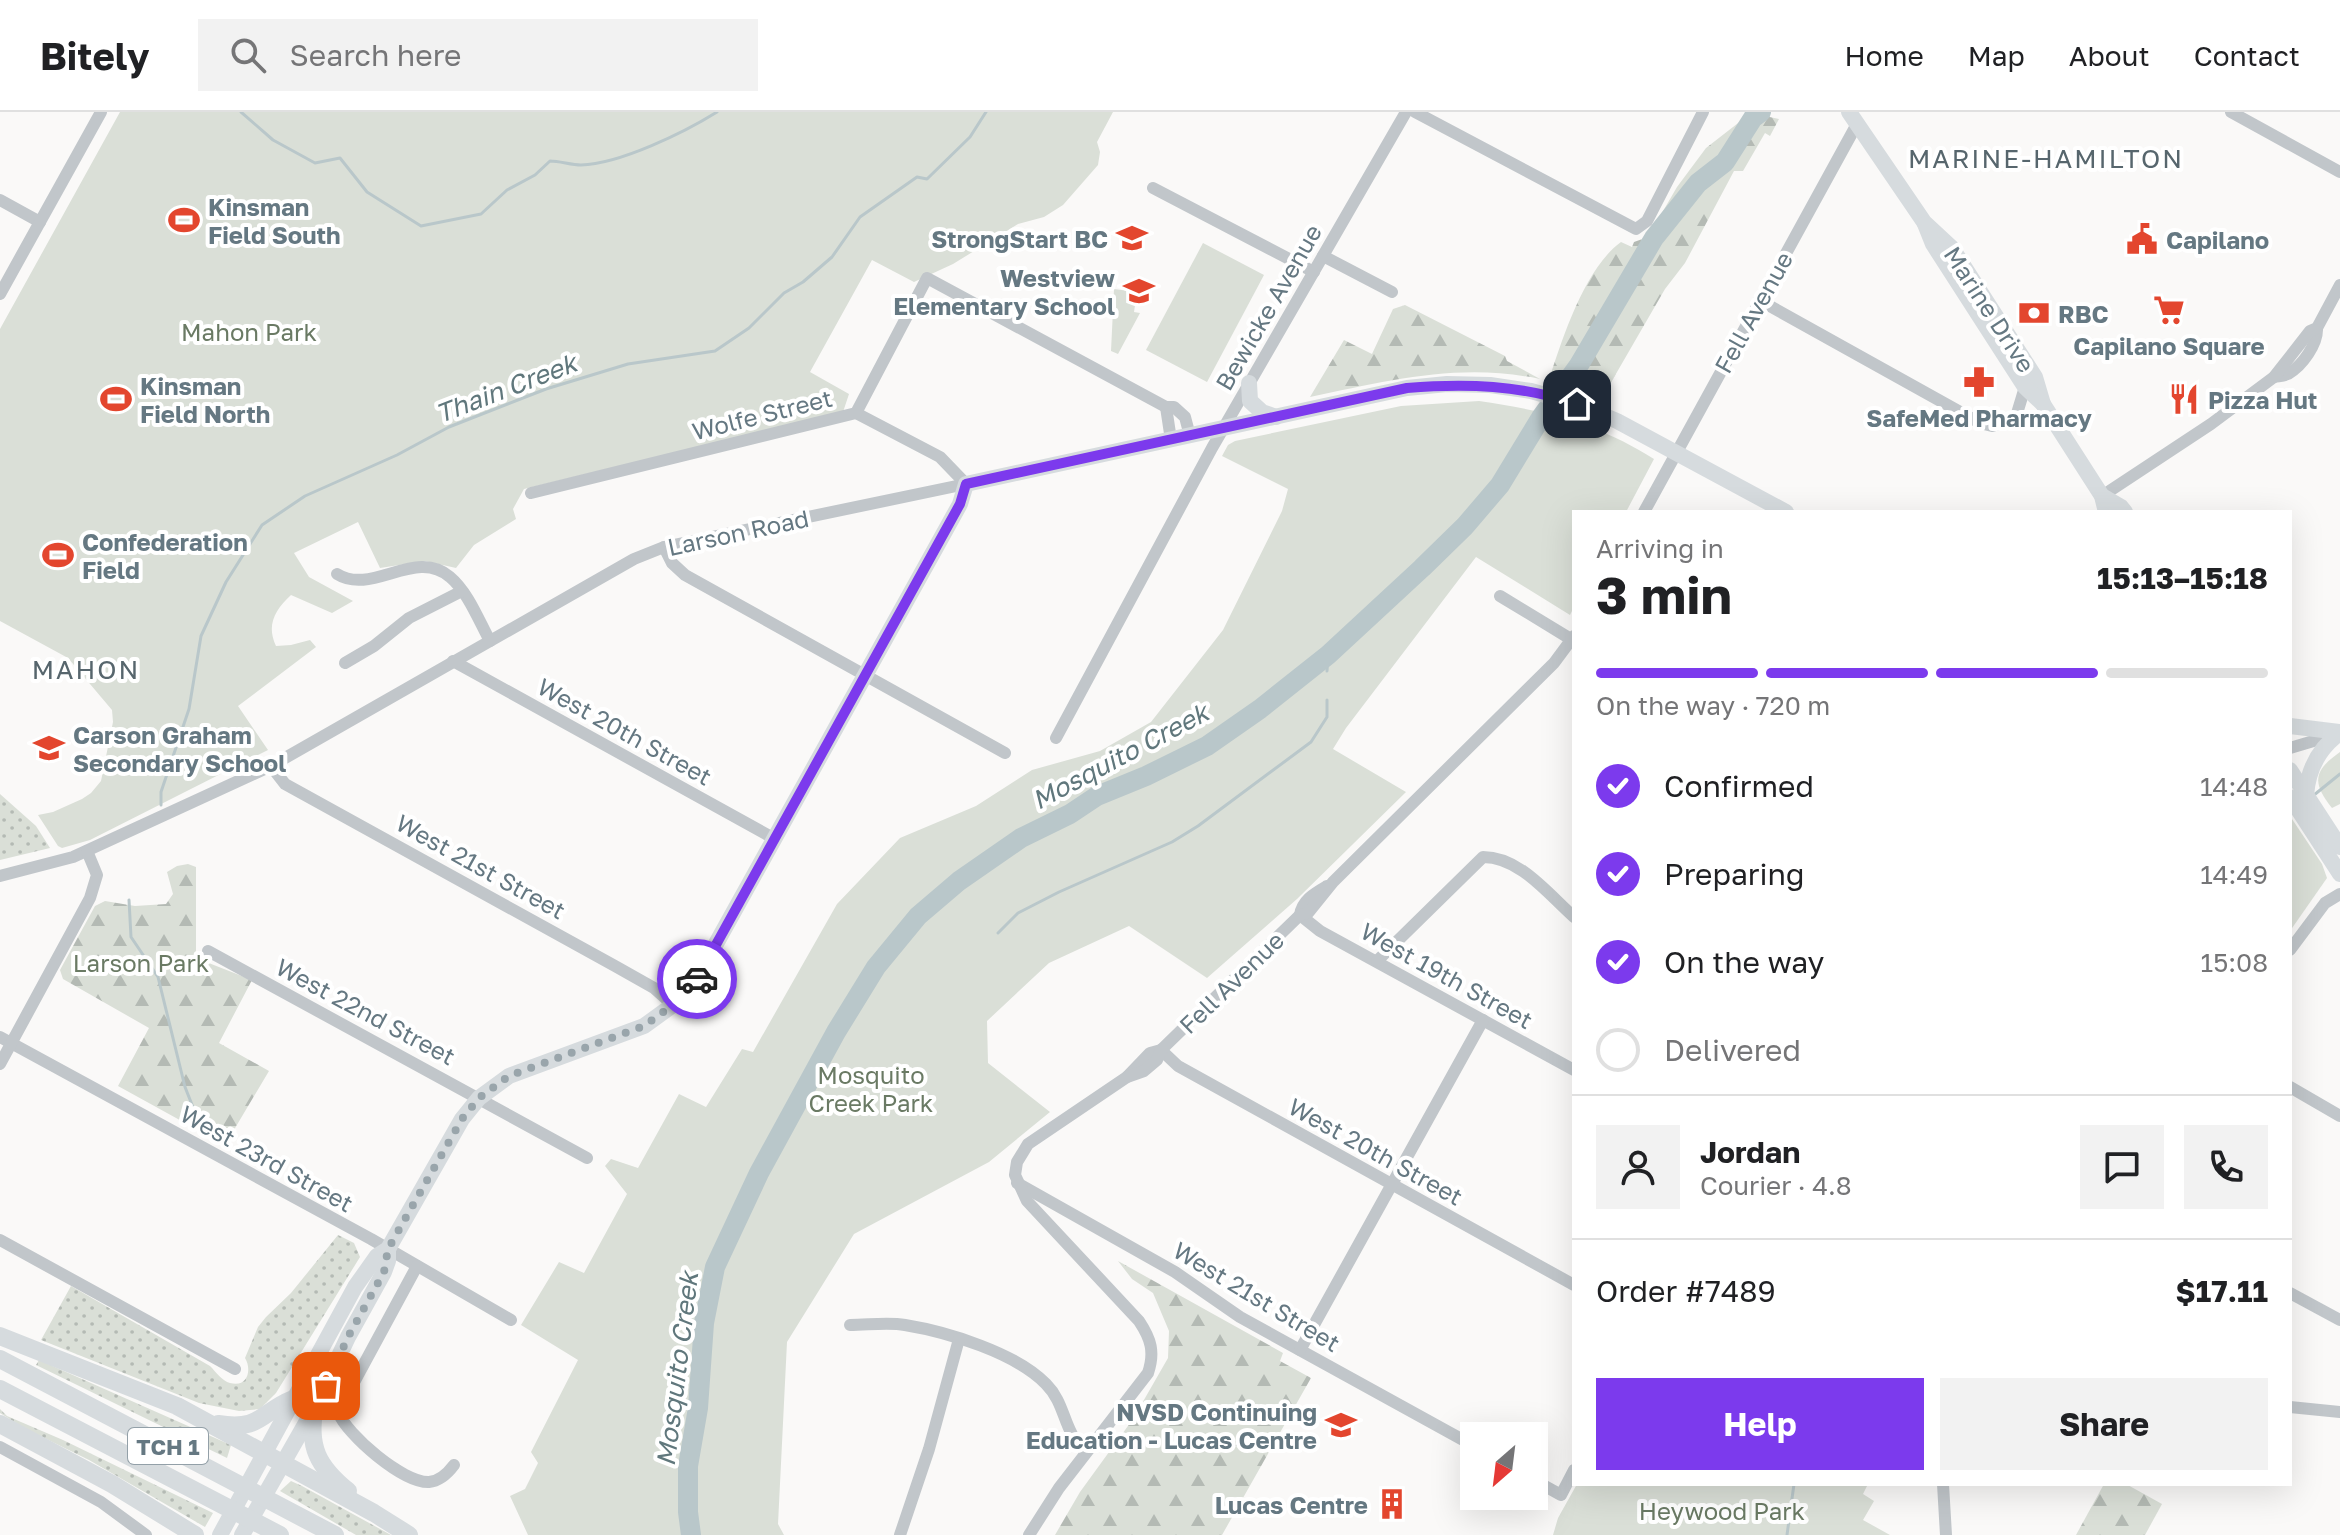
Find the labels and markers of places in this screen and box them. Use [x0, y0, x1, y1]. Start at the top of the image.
place label: Kinsman Field South [208, 192, 341, 249]
sports icon: Kinsman Field South [167, 203, 201, 237]
school or university icon: StrongStart BC [1115, 221, 1149, 255]
public building icon: Capilano [2125, 222, 2159, 256]
place label: StrongStart BC [931, 224, 1108, 253]
place label: Capilano [2166, 225, 2269, 254]
place label: Westview Elementary School [893, 263, 1115, 320]
school or university icon: Westview Elementary School [1122, 274, 1156, 308]
supermarket icon: Capilano Square [2152, 293, 2186, 327]
bank icon: RBC [2017, 296, 2051, 330]
place label: RBC [2058, 299, 2109, 328]
place label: Capilano Square [2073, 331, 2265, 360]
pharmacy icon: SafeMed Pharmacy [1962, 365, 1996, 399]
pin [1543, 370, 1611, 438]
place label: Kinsman Field North [140, 371, 270, 428]
sports icon: Kinsman Field North [99, 382, 133, 416]
restaurant icon: Pizza Hut [2167, 382, 2201, 416]
place label: Pizza Hut [2208, 385, 2317, 414]
place label: SafeMed Pharmacy [1866, 403, 2092, 432]
place label: Confederation Field [82, 527, 248, 584]
sports icon: Confederation Field [41, 538, 75, 572]
place label: Carson Graham Secondary School [73, 720, 286, 777]
school or university icon: Carson Graham Secondary School [32, 731, 66, 765]
pin [292, 1352, 360, 1420]
place label: NVSD Continuing Education - Lucas Centre [1026, 1397, 1317, 1454]
school or university icon: NVSD Continuing Education - Lucas Centre [1324, 1408, 1358, 1442]
building icon: Lucas Centre [1375, 1487, 1409, 1521]
place label: Lucas Centre [1215, 1490, 1368, 1519]

